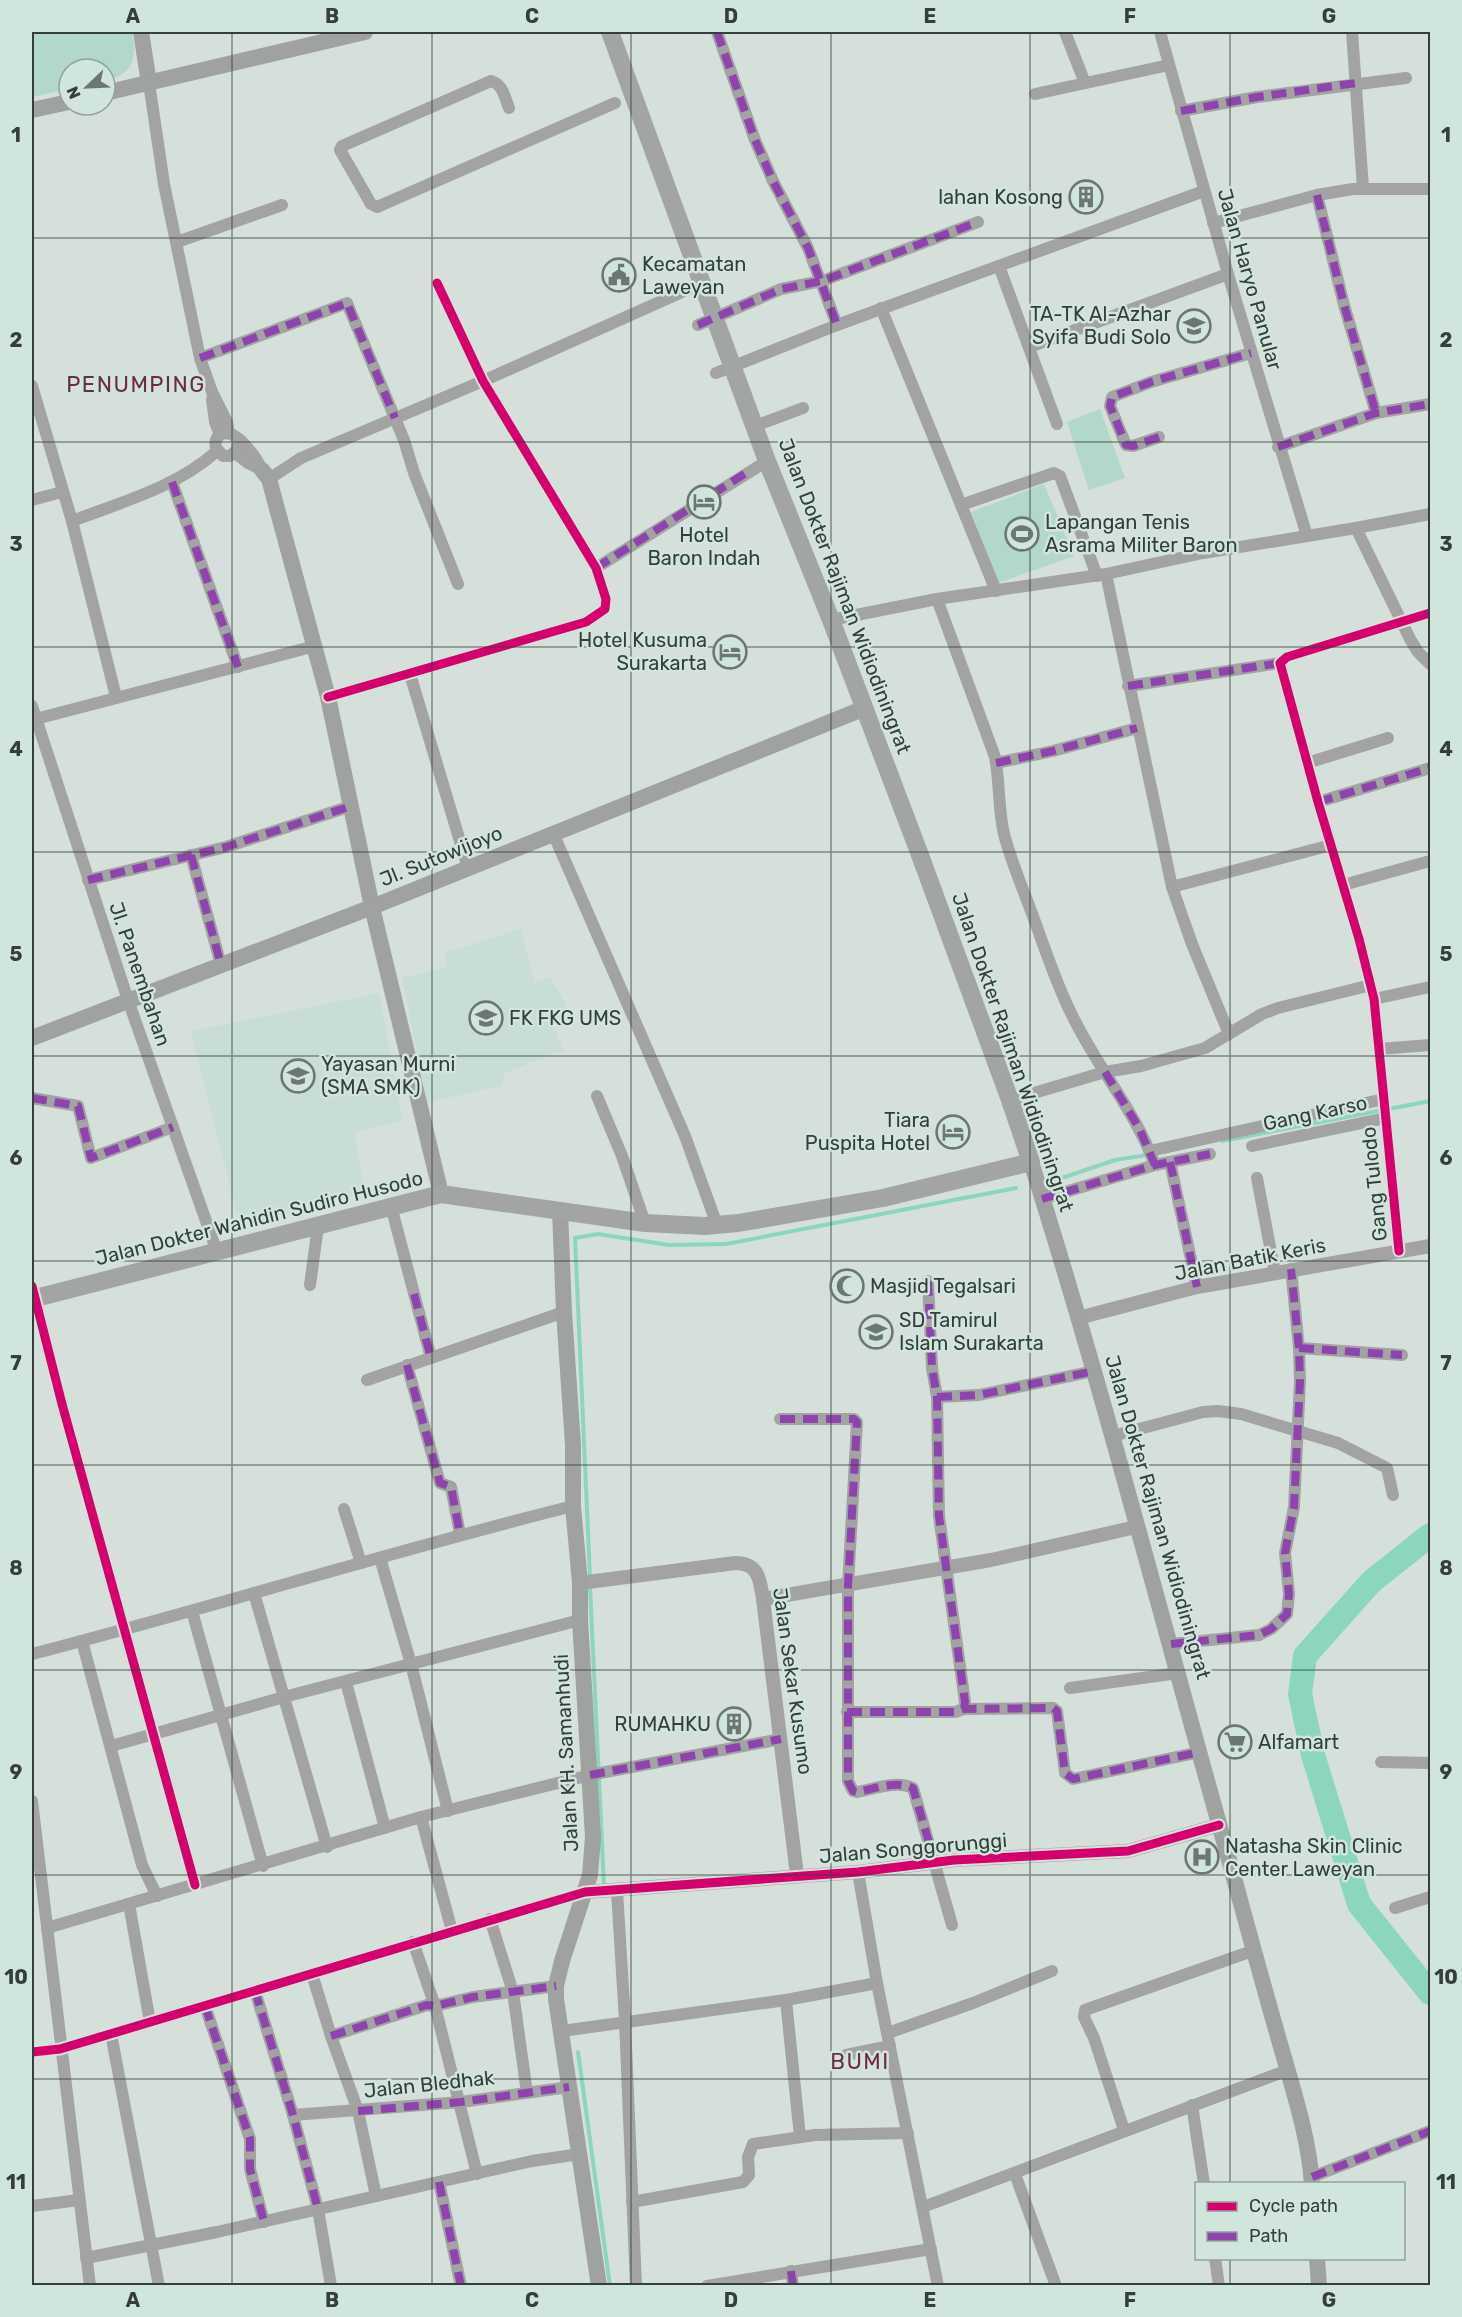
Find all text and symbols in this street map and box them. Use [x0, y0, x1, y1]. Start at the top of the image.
text: A [126, 4, 141, 28]
text: B [325, 4, 339, 28]
text: C [525, 4, 539, 28]
text: D [724, 4, 738, 28]
text: E [924, 4, 936, 28]
text: F [1124, 4, 1136, 28]
text: G [1322, 4, 1336, 28]
north arrow [57, 57, 117, 117]
text: N [63, 84, 85, 102]
text: 1 [11, 123, 21, 147]
text: 1 [1441, 123, 1451, 147]
building icon: lahan Kosong [1068, 179, 1104, 215]
place label: lahan Kosong [938, 185, 1063, 209]
street label: Jalan Haryo Panular [1213, 185, 1288, 373]
place label: Kecamatan Laweyan [642, 252, 746, 299]
public building icon: Kecamatan Laweyan [601, 257, 637, 293]
place label: TA-TK Al-Azhar Syifa Budi Solo [1030, 302, 1171, 349]
school or university icon: TA-TK Al-Azhar Syifa Budi Solo [1176, 308, 1212, 344]
text: 2 [10, 328, 23, 352]
text: 2 [1440, 328, 1453, 352]
district label: PENUMPING [66, 371, 206, 398]
street label: Jalan Dokter Rajiman Widiodiningrat [774, 435, 916, 757]
hotel icon: Hotel Baron Indah [686, 484, 722, 520]
place label: Lapangan Tenis Asrama Militer Baron [1045, 510, 1238, 557]
sports icon: Lapangan Tenis Asrama Militer Baron [1004, 516, 1040, 552]
place label: Hotel Baron Indah [647, 523, 761, 570]
text: 3 [9, 532, 23, 556]
text: 3 [1439, 532, 1453, 556]
place label: Hotel Kusuma Surakarta [578, 628, 707, 675]
hotel icon: Hotel Kusuma Surakarta [712, 634, 748, 670]
text: 4 [9, 737, 23, 761]
text: 4 [1439, 737, 1453, 761]
street label: Jl. Sutowijoyo [376, 820, 506, 892]
street label: Jalan Dokter Rajiman Widiodiningrat [947, 889, 1079, 1215]
street label: Jl. Panembahan [104, 899, 176, 1049]
text: 5 [10, 942, 23, 966]
text: 5 [1440, 942, 1453, 966]
school or university icon: FK FKG UMS [468, 1000, 504, 1036]
place label: FK FKG UMS [509, 1006, 621, 1030]
place label: Yayasan Murni (SMA SMK) [321, 1052, 455, 1099]
school or university icon: Yayasan Murni (SMA SMK) [280, 1058, 316, 1094]
street label: Gang Karso [1261, 1090, 1369, 1136]
place label: Tiara Puspita Hotel [805, 1108, 930, 1155]
hotel icon: Tiara Puspita Hotel [935, 1114, 971, 1150]
street label: Gang Tulodo [1356, 1126, 1392, 1242]
text: 6 [9, 1146, 23, 1170]
text: 6 [1439, 1146, 1453, 1170]
street label: Jalan Dokter Wahidin Sudiro Husodo [93, 1166, 425, 1270]
street label: Jalan Batik Keris [1172, 1233, 1328, 1285]
mosque icon: Masjid Tegalsari [829, 1268, 865, 1304]
place label: Masjid Tegalsari [870, 1274, 1016, 1298]
place label: SD Tamirul Islam Surakarta [899, 1308, 1044, 1355]
school or university icon: SD Tamirul Islam Surakarta [858, 1314, 894, 1350]
text: 7 [10, 1351, 22, 1375]
text: 7 [1440, 1351, 1452, 1375]
street label: Jalan Dokter Rajiman Widiodiningrat [1100, 1352, 1216, 1682]
text: 8 [9, 1556, 23, 1580]
text: 8 [1439, 1556, 1453, 1580]
street label: Jalan Sekar Kusumo [768, 1586, 818, 1776]
street label: Jalan KH. Samanhudi [549, 1653, 583, 1853]
building icon: RUMAHKU [716, 1706, 752, 1742]
place label: RUMAHKU [614, 1712, 711, 1736]
supermarket icon: Alfamart [1217, 1724, 1253, 1760]
place label: Alfamart [1258, 1730, 1339, 1754]
text: 9 [10, 1760, 23, 1784]
text: 9 [1440, 1760, 1453, 1784]
street label: Jalan Songgorunggi [818, 1828, 1008, 1868]
place label: Natasha Skin Clinic Center Laweyan [1225, 1834, 1403, 1881]
hospital icon: Natasha Skin Clinic Center Laweyan [1184, 1839, 1220, 1875]
text: 10 [4, 1965, 28, 1989]
text: 10 [1434, 1965, 1458, 1989]
district label: BUMI [830, 2048, 890, 2075]
street label: Jalan Bledhak [362, 2065, 496, 2103]
text: 11 [6, 2170, 26, 2194]
text: 11 [1436, 2170, 1456, 2194]
legend [1195, 2182, 1405, 2260]
text: Cycle path [1249, 2195, 1338, 2217]
text: Path [1249, 2225, 1288, 2247]
text: A [126, 2288, 141, 2312]
text: B [325, 2288, 339, 2312]
text: C [525, 2288, 539, 2312]
text: D [724, 2288, 738, 2312]
text: E [924, 2288, 936, 2312]
text: F [1124, 2288, 1136, 2312]
text: G [1322, 2288, 1336, 2312]

